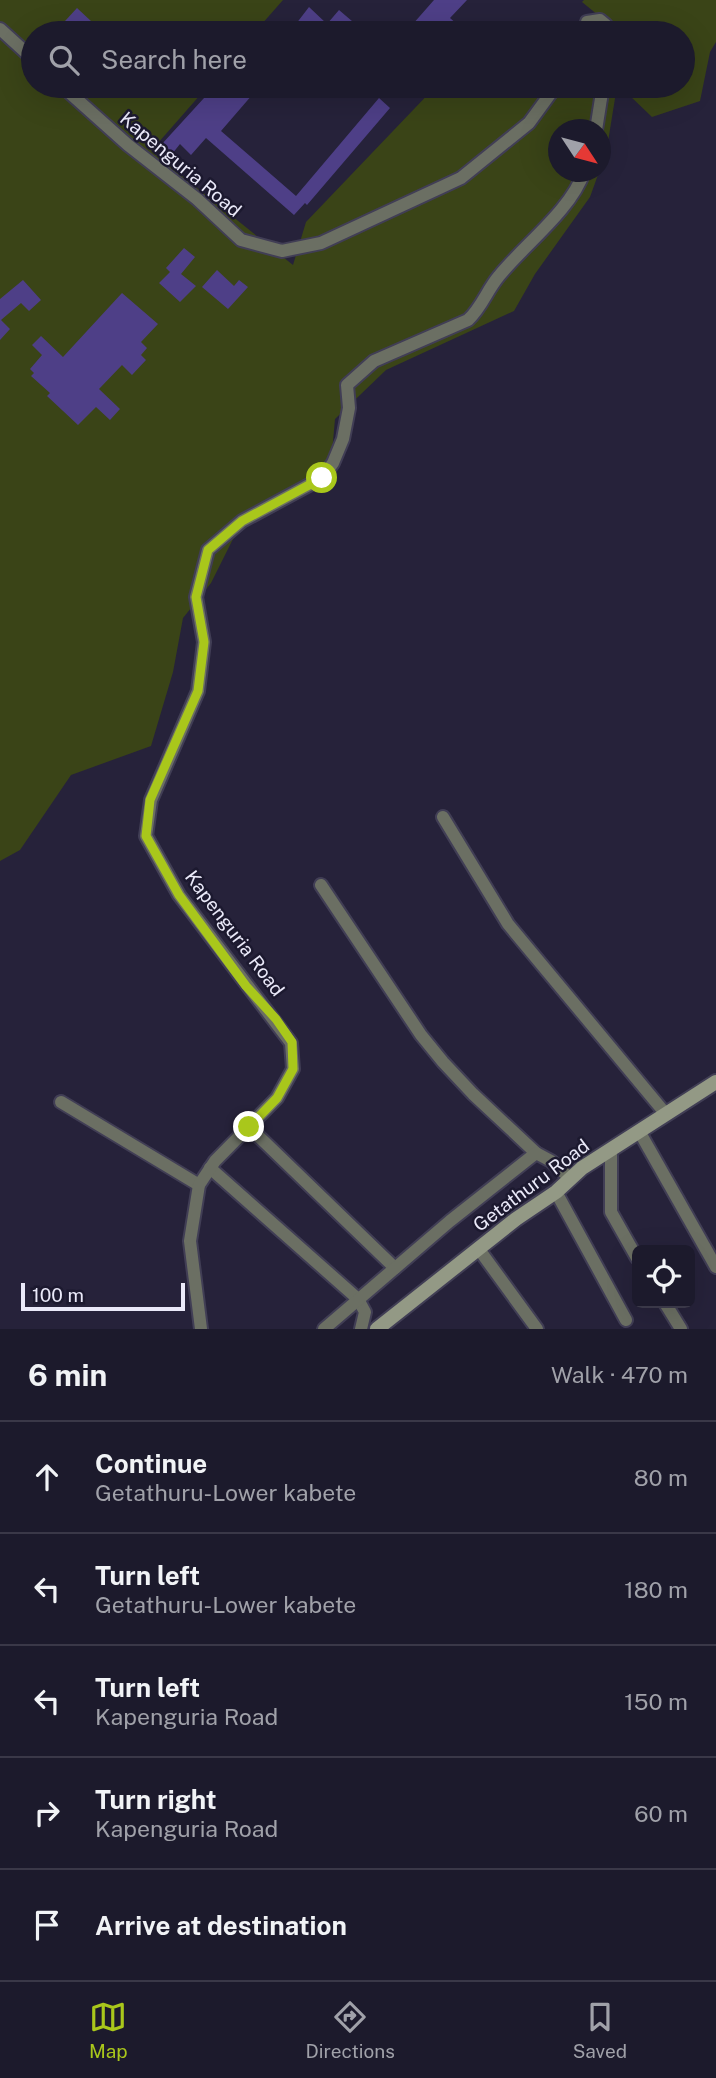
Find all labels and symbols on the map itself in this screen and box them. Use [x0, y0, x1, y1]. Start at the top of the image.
street label: Kapenguria Road [116, 107, 246, 221]
north arrow [548, 119, 611, 182]
route start [306, 462, 337, 493]
street label: Kapenguria Road [181, 866, 289, 1000]
route end [233, 1111, 264, 1142]
street label: Getathuru Road [469, 1134, 593, 1236]
scale bar [21, 1280, 186, 1312]

